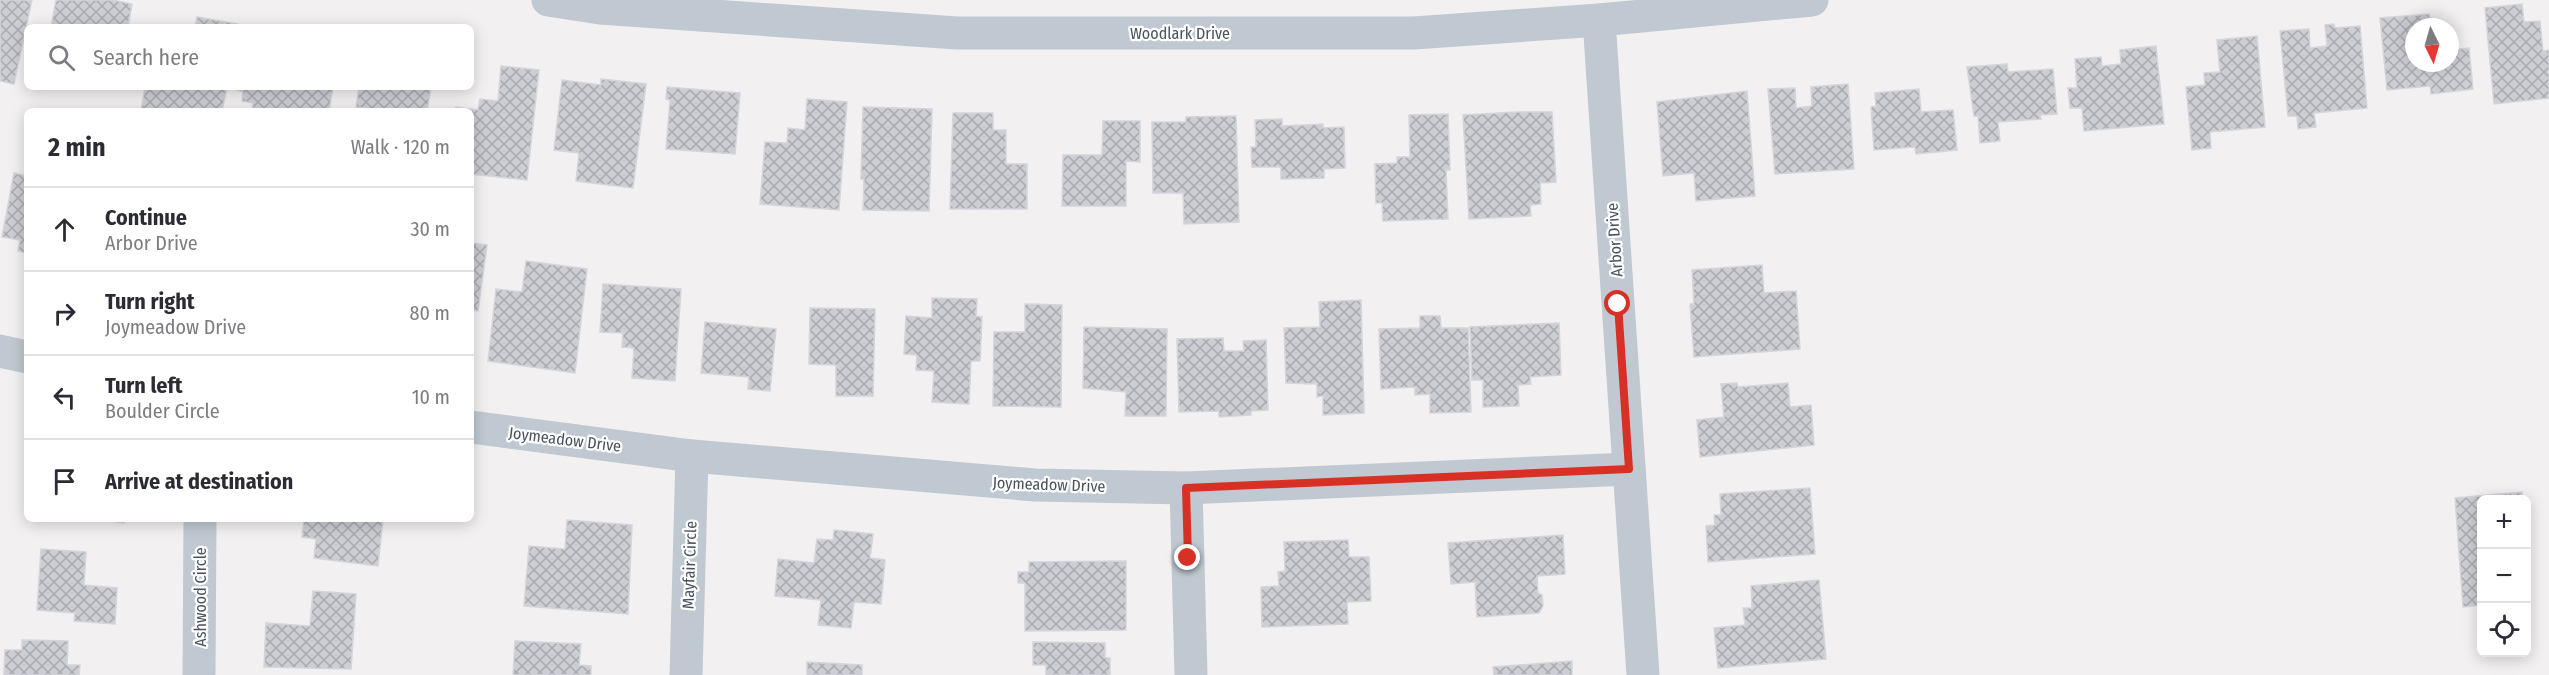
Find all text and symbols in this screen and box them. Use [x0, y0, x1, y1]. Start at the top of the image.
north arrow [2405, 18, 2459, 72]
search box [24, 24, 474, 90]
street label: Woodlark Drive [1130, 24, 1230, 43]
icon: search [45, 41, 78, 74]
text: Search here [93, 44, 199, 71]
text: 2 min [48, 132, 106, 163]
text: Walk · 120 m [351, 135, 450, 159]
street label: Arbor Drive [1602, 202, 1627, 278]
text: Continue [105, 204, 187, 231]
icon: ahead [48, 213, 81, 246]
text: 30 m [410, 217, 450, 241]
text: Arbor Drive [105, 231, 198, 255]
text: Turn right [105, 288, 194, 315]
route start [1604, 290, 1630, 316]
icon: right [48, 297, 81, 330]
text: 80 m [410, 301, 450, 325]
text: Joymeadow Drive [105, 315, 246, 339]
text: Turn left [105, 372, 183, 399]
icon: left [48, 381, 81, 414]
text: 10 m [412, 385, 450, 409]
text: Boulder Circle [105, 399, 220, 423]
street label: Joymeadow Drive [508, 423, 622, 456]
icon: arrive [48, 465, 81, 498]
text: Arrive at destination [105, 468, 293, 495]
street label: Joymeadow Drive [992, 473, 1106, 496]
map controls [2477, 495, 2531, 657]
button: + [2477, 495, 2531, 549]
street label: Mayfair Circle [678, 521, 701, 609]
route end [1174, 544, 1200, 570]
street label: Ashwood Circle [191, 547, 210, 647]
button: − [2477, 549, 2531, 603]
button: locate [2477, 603, 2531, 657]

